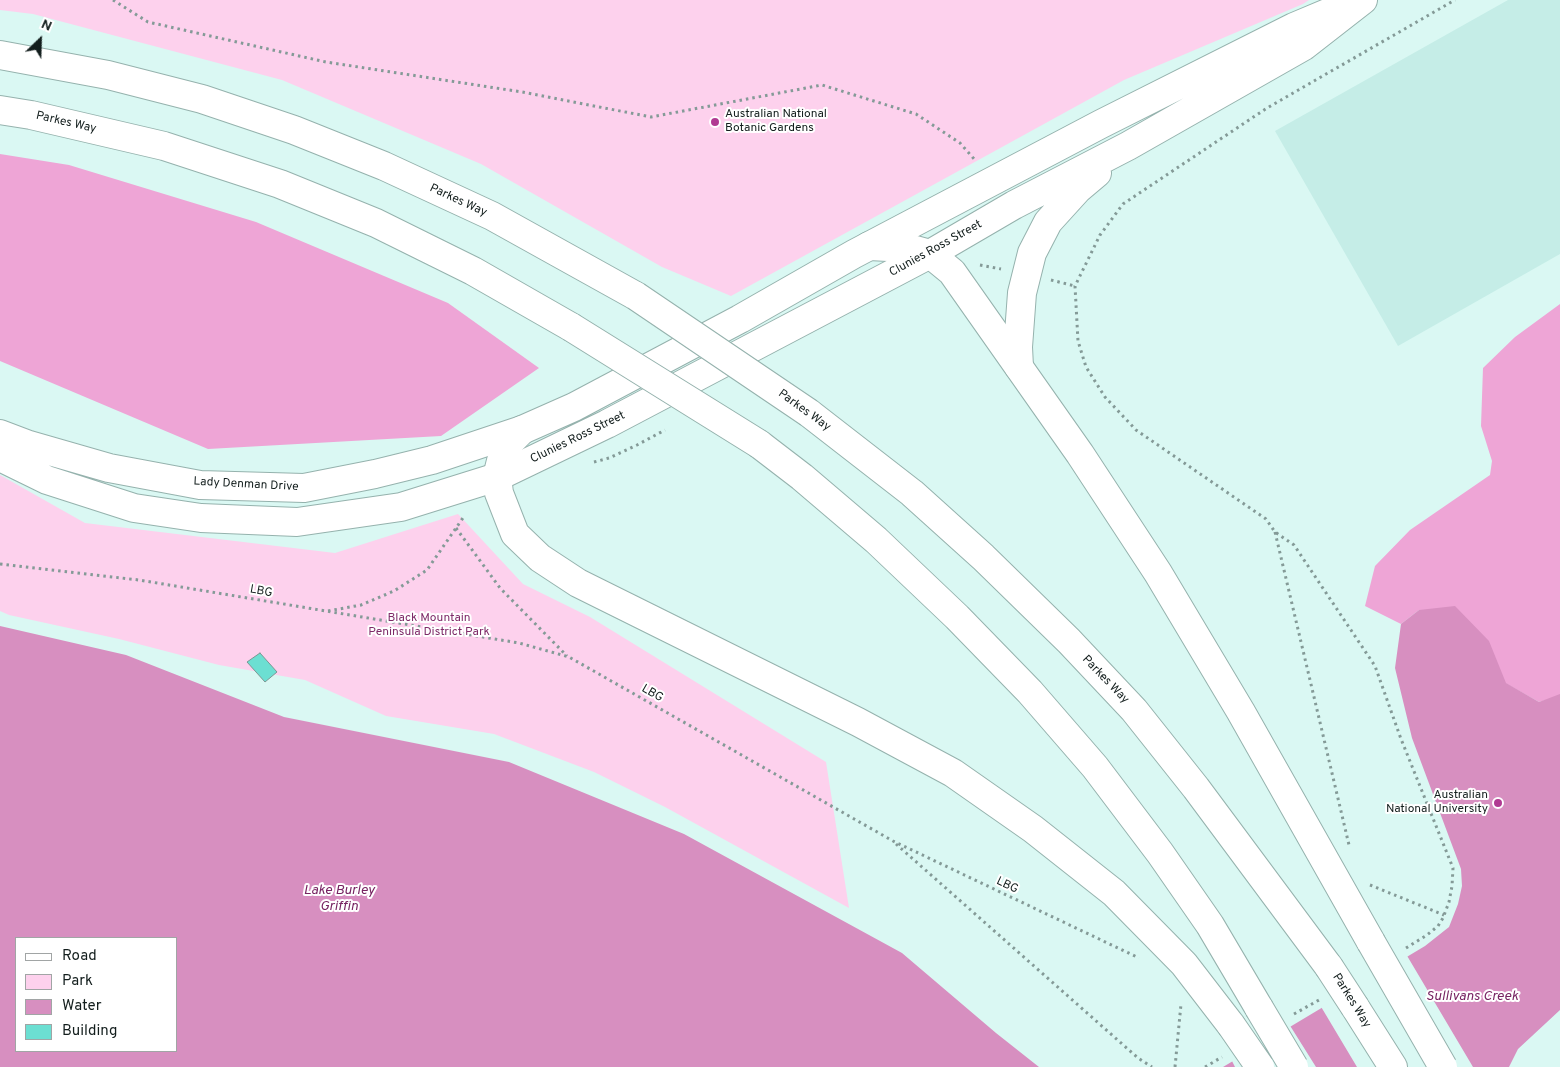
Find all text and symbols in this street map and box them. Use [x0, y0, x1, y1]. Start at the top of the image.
north arrow [15, 15, 65, 65]
text: N [38, 16, 54, 36]
place label: Australian National Botanic Gardens [725, 108, 827, 136]
street label: Parkes Way [34, 109, 98, 137]
marker: Australian National Botanic Gardens [709, 116, 721, 128]
street label: Parkes Way [427, 181, 489, 221]
street label: Clunies Ross Street [887, 218, 985, 280]
street label: Parkes Way [775, 387, 833, 435]
street label: Clunies Ross Street [528, 409, 628, 467]
street label: Lady Denman Drive [193, 475, 299, 495]
street label: LBG [249, 583, 273, 601]
park label: Black Mountain Peninsula District Park [368, 612, 490, 640]
street label: Parkes Way [1078, 653, 1132, 707]
street label: LBG [639, 682, 665, 706]
place label: Australian National University [1386, 789, 1488, 817]
marker: Australian National University [1492, 797, 1504, 809]
street label: LBG [994, 875, 1020, 897]
water label: Lake Burley Griffin [303, 883, 375, 916]
legend [15, 937, 178, 1052]
text: Road [62, 947, 97, 966]
street label: Parkes Way [1329, 971, 1373, 1031]
text: Park [62, 972, 93, 991]
water label: Sullivans Creek [1426, 989, 1518, 1005]
text: Water [62, 997, 101, 1016]
text: Building [62, 1022, 117, 1041]

